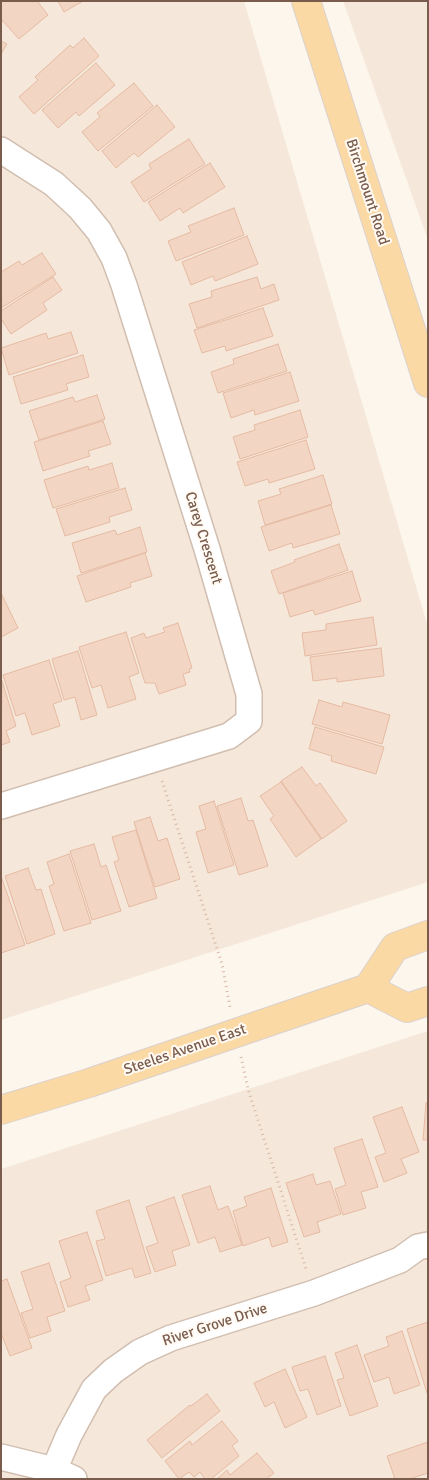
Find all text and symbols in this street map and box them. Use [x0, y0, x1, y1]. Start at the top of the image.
street label: Birchmount Road [341, 137, 393, 247]
street label: Carey Crescent [180, 490, 226, 586]
street label: Steeles Avenue East [122, 1021, 248, 1079]
street label: River Grove Drive [160, 1300, 270, 1350]

